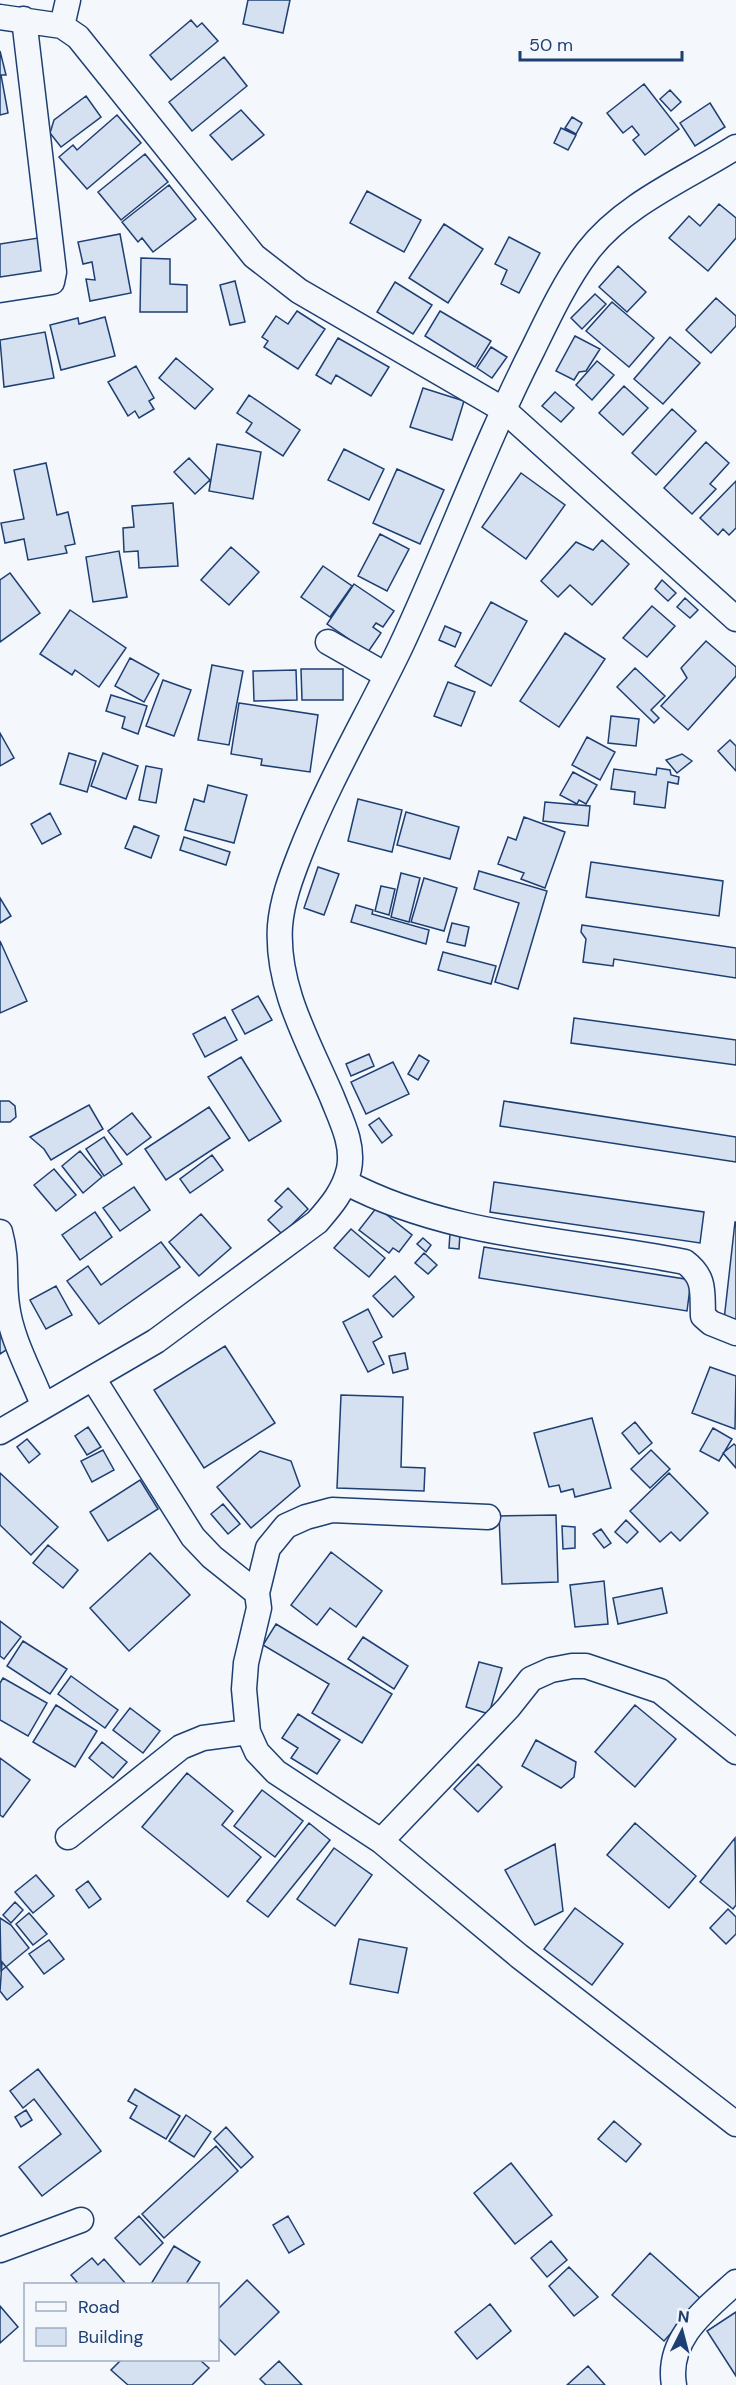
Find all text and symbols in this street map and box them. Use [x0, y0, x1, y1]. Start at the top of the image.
scale bar [520, 24, 682, 62]
text: 50 m [529, 33, 573, 57]
legend [24, 2283, 219, 2361]
text: Road [78, 2295, 120, 2319]
north arrow [652, 2301, 712, 2361]
text: N [677, 2306, 690, 2328]
text: Building [78, 2325, 143, 2349]

